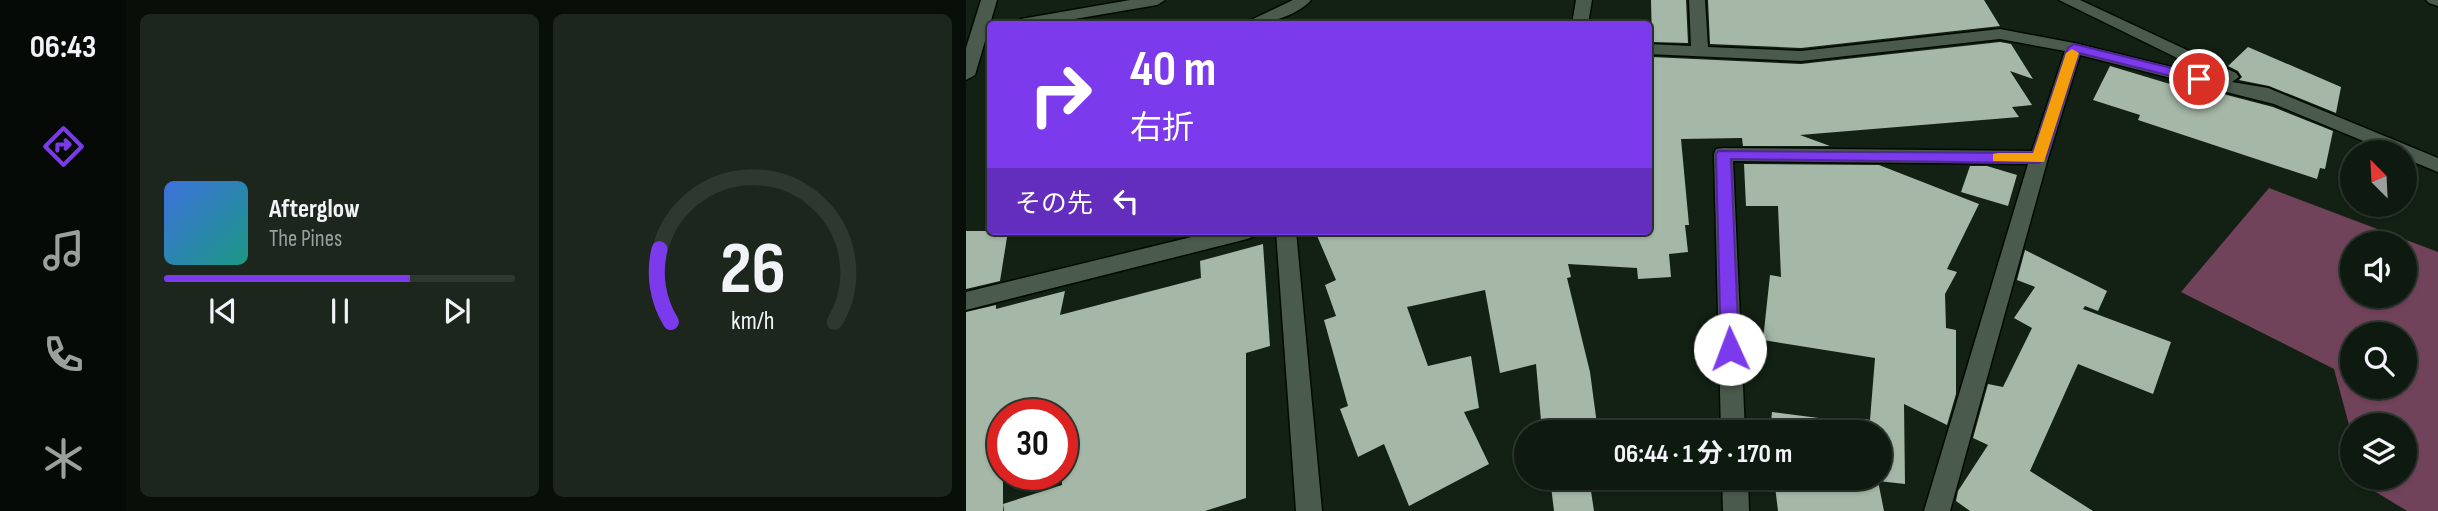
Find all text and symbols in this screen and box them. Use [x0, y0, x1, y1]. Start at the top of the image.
text: 06:43 [30, 28, 96, 67]
text: 40 m [1130, 41, 1216, 100]
icon: right [1015, 49, 1106, 140]
pin [2169, 49, 2229, 109]
icon: arrive [2180, 60, 2218, 98]
text: 右折 [1130, 109, 1194, 148]
icon: directions [39, 122, 88, 171]
north arrow [2340, 140, 2417, 217]
map controls [2340, 140, 2417, 490]
icon: left [1107, 182, 1145, 220]
text: その先 [1015, 189, 1093, 220]
text: Afterglow [269, 194, 360, 225]
text: The Pines [269, 225, 342, 253]
icon: music [39, 226, 88, 275]
text: 26 [719, 226, 786, 314]
button: sound [2340, 231, 2417, 308]
icon: previous [204, 292, 242, 330]
icon: pause [321, 292, 359, 330]
icon: next [438, 292, 476, 330]
text: km/h [731, 305, 774, 336]
position arrow [1693, 312, 1767, 386]
button: search [2340, 322, 2417, 399]
icon: phone [39, 330, 88, 379]
speed limit sign: 30 [987, 399, 1078, 490]
button: layers [2340, 413, 2417, 490]
icon: climate [39, 434, 88, 483]
text: 06:44 · 1 分 · 170 m [1614, 439, 1792, 470]

